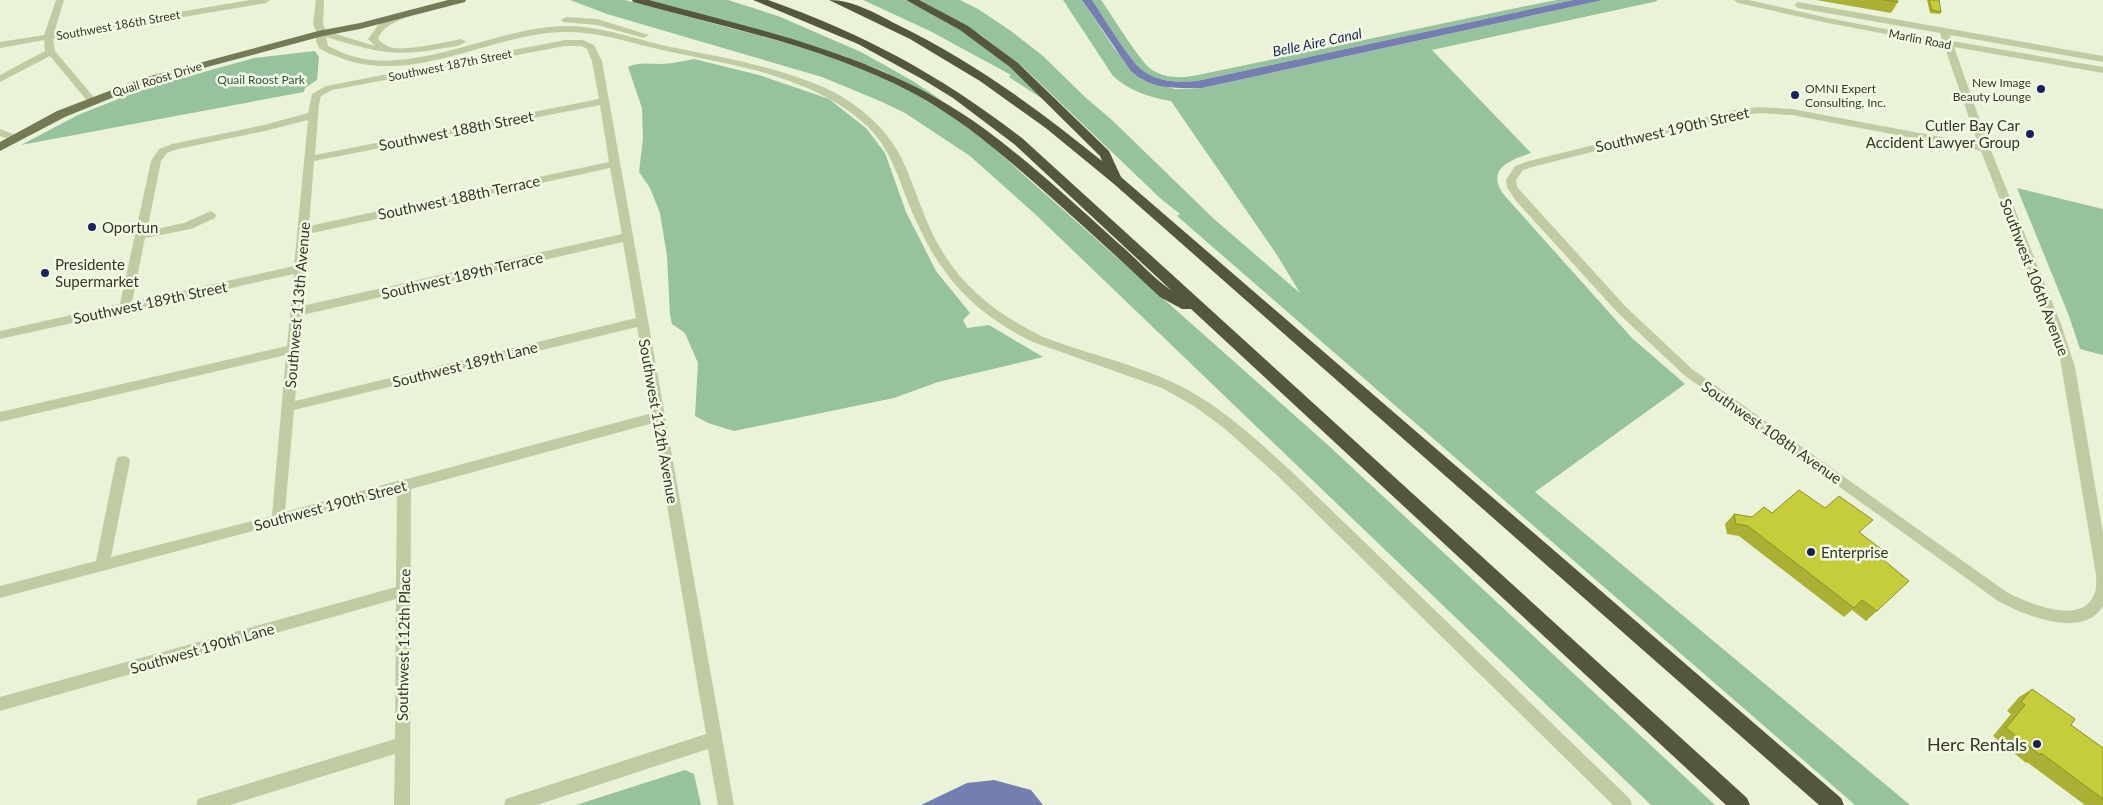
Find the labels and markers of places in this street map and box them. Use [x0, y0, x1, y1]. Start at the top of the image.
place label: New Image Beauty Lounge [1953, 75, 2031, 104]
place label: OMNI Expert Consulting, Inc. [1805, 81, 1886, 110]
marker: New Image Beauty Lounge [2035, 83, 2047, 95]
marker: OMNI Expert Consulting, Inc. [1789, 89, 1801, 101]
place label: Cutler Bay Car Accident Lawyer Group [1866, 116, 2021, 151]
marker: Cutler Bay Car Accident Lawyer Group [2024, 128, 2036, 140]
place label: Oportun [102, 218, 158, 236]
marker: Oportun [86, 221, 98, 233]
place label: Presidente Supermarket [55, 255, 139, 290]
marker: Presidente Supermarket [39, 267, 51, 279]
place label: Enterprise [1821, 543, 1888, 561]
marker: Enterprise [1805, 546, 1817, 558]
place label: Herc Rentals [1927, 733, 2027, 755]
marker: Herc Rentals [2031, 738, 2043, 750]

